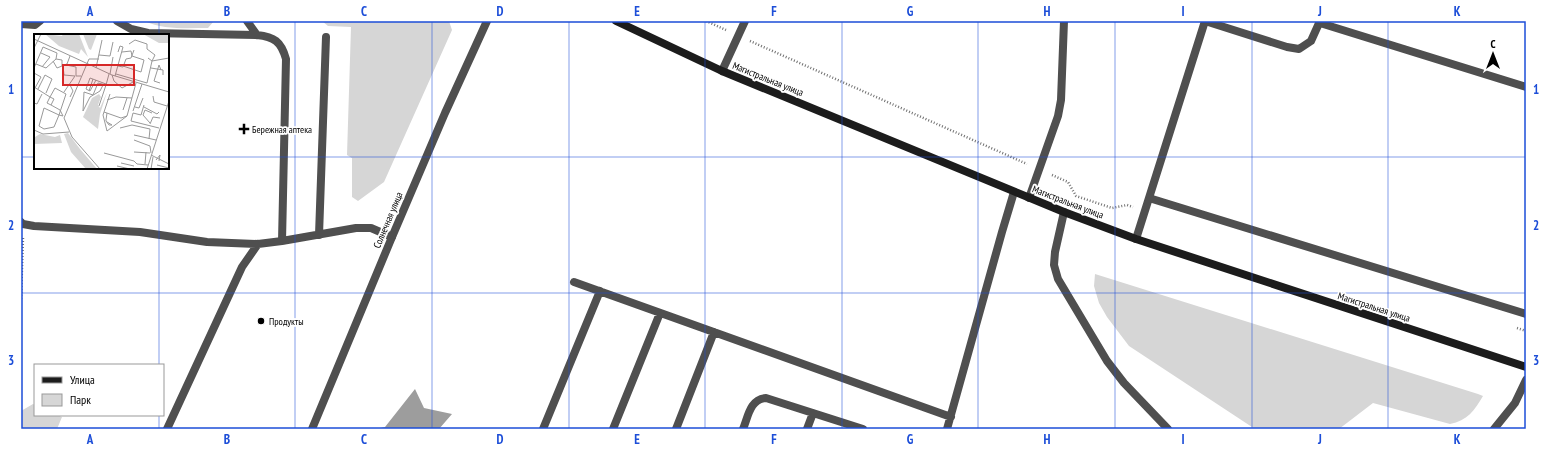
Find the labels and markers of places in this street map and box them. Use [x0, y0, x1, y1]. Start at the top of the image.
place label: Бережная аптека [252, 123, 312, 136]
marker: Бережная аптека [239, 124, 249, 134]
place label: Продукты [269, 315, 304, 328]
marker: Продукты [256, 316, 266, 326]

